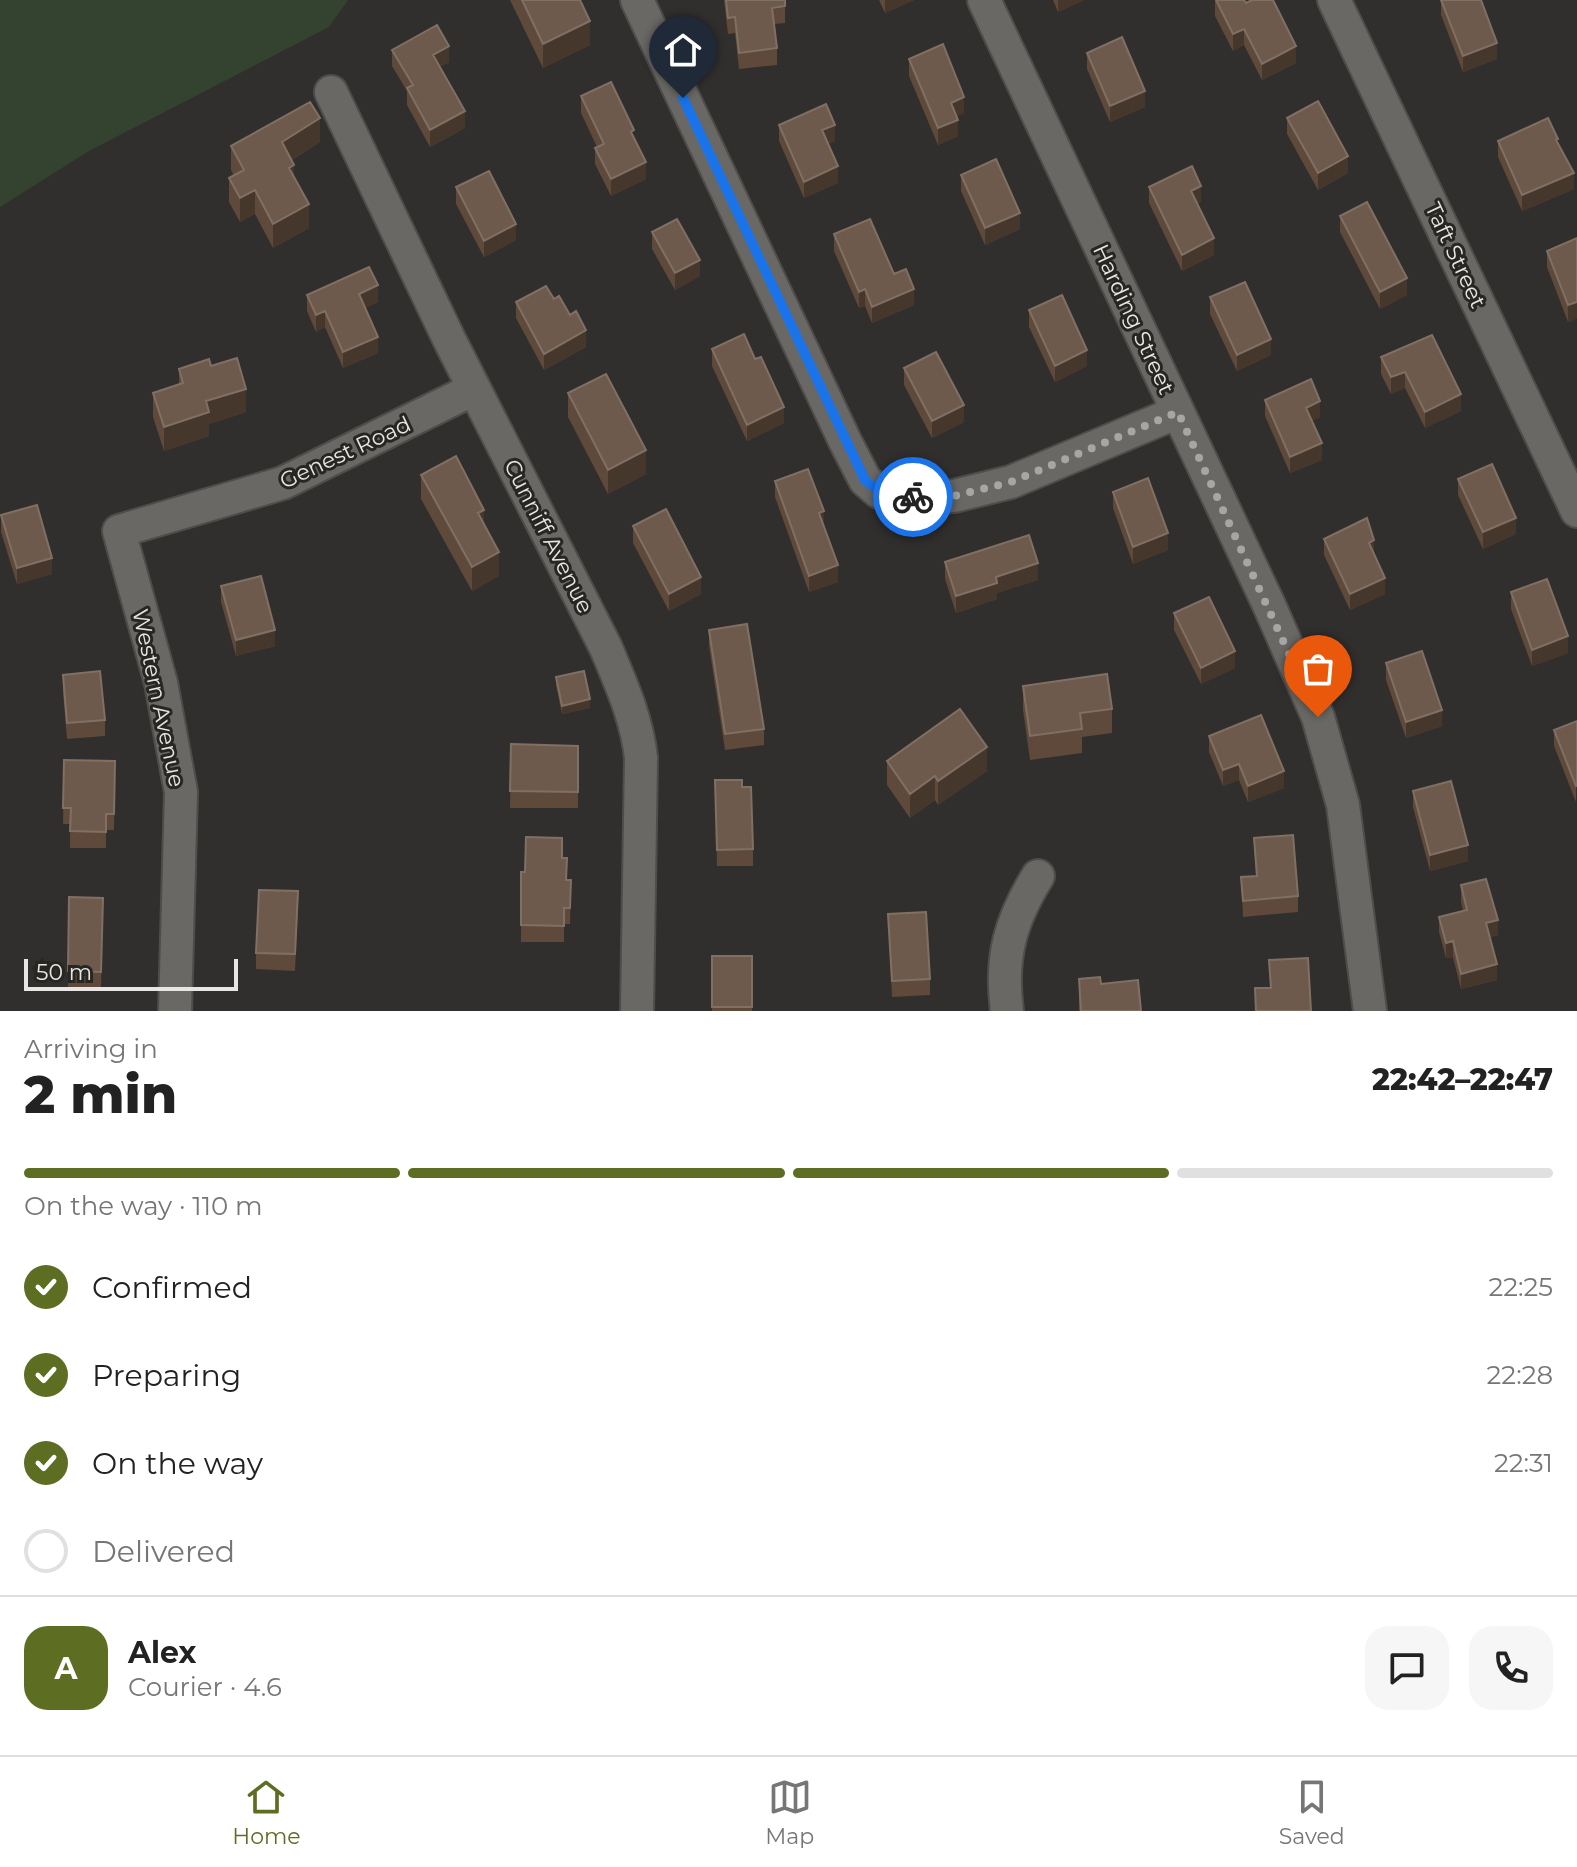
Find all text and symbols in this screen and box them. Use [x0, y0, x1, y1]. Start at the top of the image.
pin [649, 16, 717, 98]
icon: home [661, 28, 705, 72]
street label: Taft Street [1419, 198, 1492, 312]
street label: Harding Street [1087, 240, 1180, 399]
street label: Genest Road [275, 410, 415, 495]
street label: Cunniff Avenue [498, 455, 599, 618]
courier [873, 457, 953, 537]
icon: bike [891, 475, 935, 519]
street label: Western Avenue [126, 607, 191, 790]
pin [1284, 635, 1352, 717]
icon: bag [1296, 647, 1340, 691]
scale bar [24, 955, 238, 991]
text: 50 m [36, 959, 92, 986]
text: Arriving in [24, 1033, 158, 1065]
text: 22:42–22:47 [1372, 1061, 1553, 1098]
text: 2 min [24, 1063, 177, 1126]
text: On the way · 110 m [24, 1190, 263, 1222]
icon: check [24, 1265, 68, 1309]
text: Confirmed [92, 1269, 252, 1306]
text: 22:25 [1488, 1271, 1553, 1303]
icon: check [24, 1353, 68, 1397]
text: Preparing [92, 1357, 241, 1394]
text: 22:28 [1487, 1359, 1553, 1391]
icon: check [24, 1441, 68, 1485]
text: On the way [92, 1445, 263, 1482]
text: 22:31 [1494, 1447, 1553, 1479]
text: Delivered [92, 1533, 235, 1570]
button: chat [1365, 1626, 1449, 1710]
button: phone [1469, 1626, 1553, 1710]
text: Alex [128, 1634, 196, 1671]
text: A [55, 1650, 77, 1687]
text: Courier · 4.6 [128, 1671, 282, 1703]
tab: Home [232, 1775, 301, 1850]
tab: Map [765, 1775, 814, 1850]
tab: Saved [1279, 1775, 1345, 1850]

